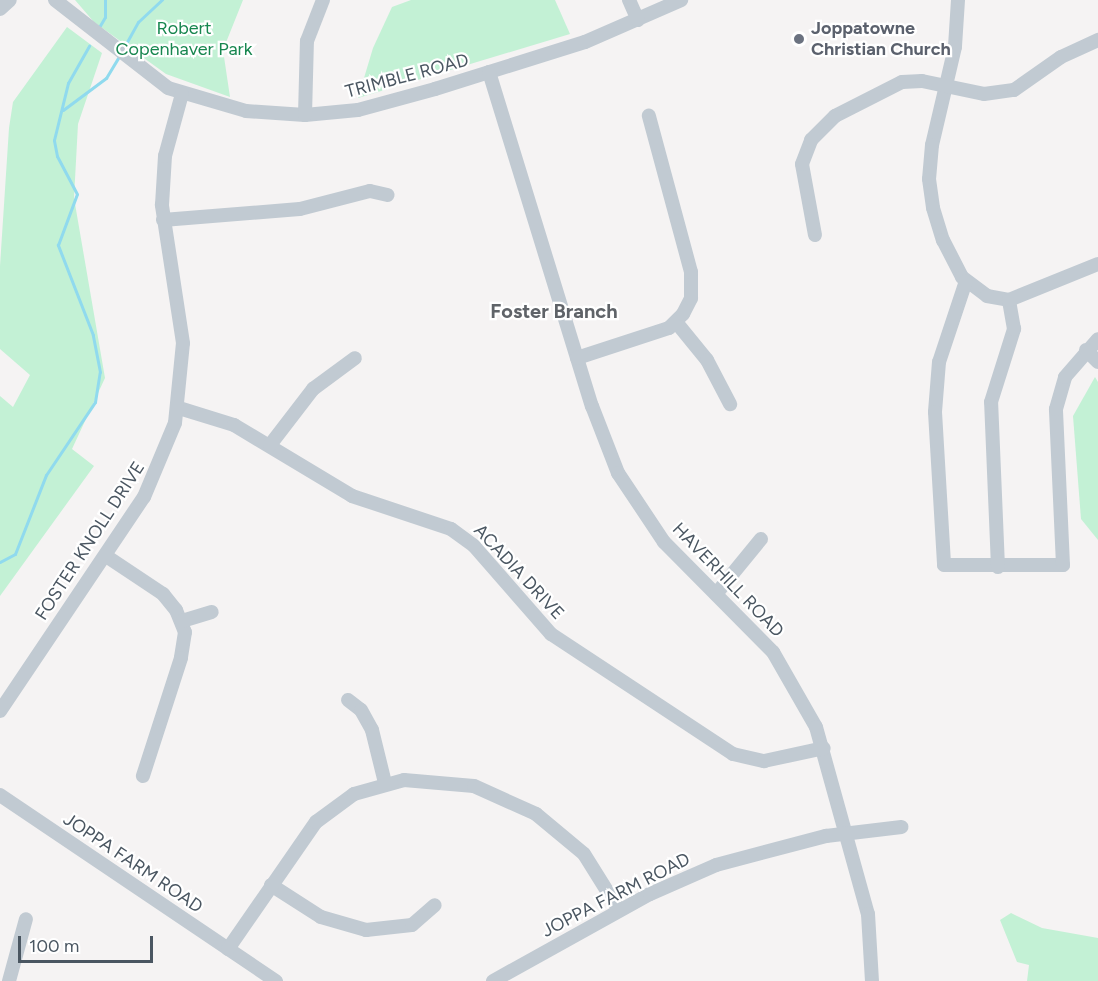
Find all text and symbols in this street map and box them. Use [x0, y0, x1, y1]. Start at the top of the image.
park label: Robert Copenhaver Park [116, 18, 252, 60]
place label: Joppatowne Christian Church [811, 18, 951, 60]
marker: Joppatowne Christian Church [792, 32, 806, 46]
street label: TRIMBLE ROAD [343, 49, 471, 103]
district label: Foster Branch [490, 299, 618, 323]
street label: FOSTER KNOLL DRIVE [31, 458, 149, 624]
street label: HAVERHILL ROAD [668, 518, 788, 642]
street label: ACADIA DRIVE [469, 520, 569, 624]
street label: JOPPA FARM ROAD [59, 808, 207, 918]
street label: JOPPA FARM ROAD [538, 848, 694, 942]
scale bar [21, 924, 156, 962]
text: 100 m [29, 935, 79, 957]

